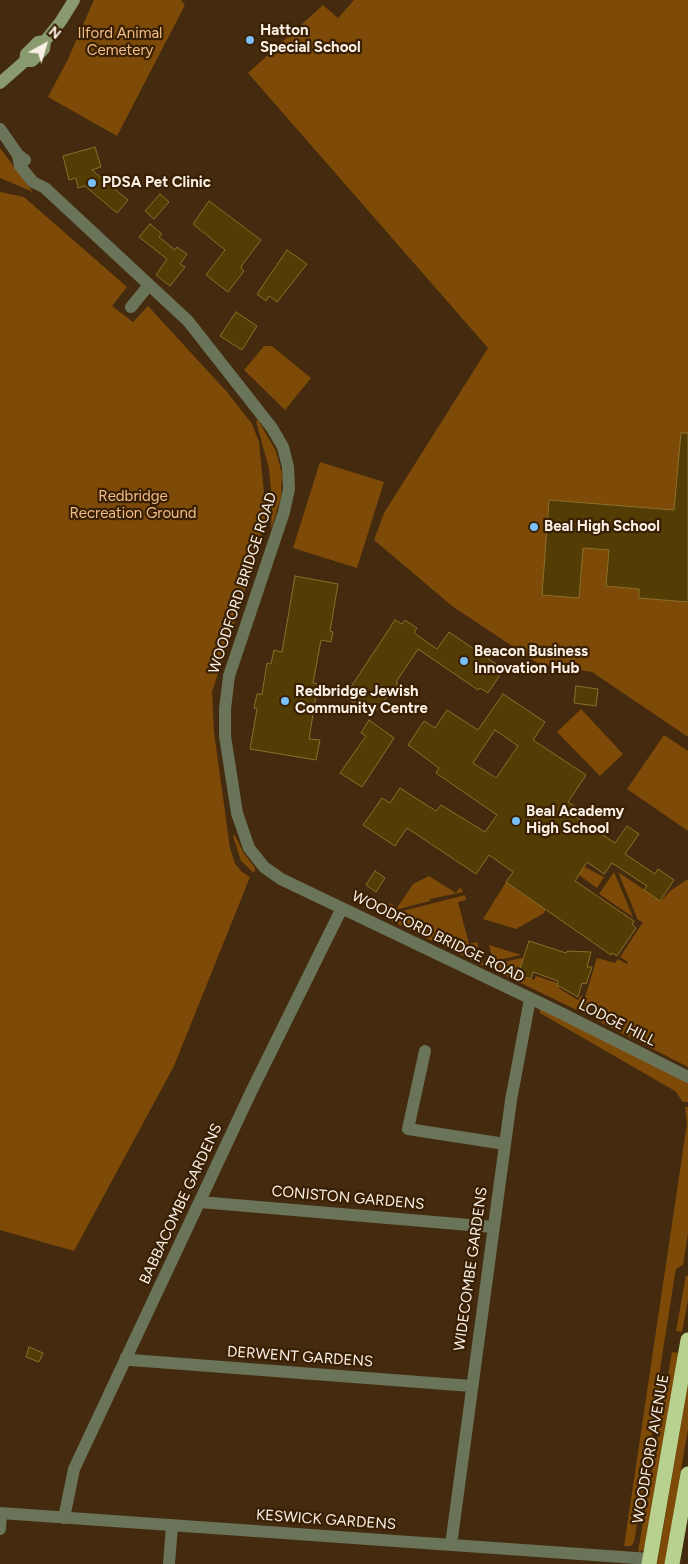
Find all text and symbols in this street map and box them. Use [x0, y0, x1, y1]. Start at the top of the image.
north arrow [20, 20, 70, 70]
place label: Hatton Special School [260, 22, 361, 57]
text: N [45, 23, 64, 43]
park label: Ilford Animal Cemetery [78, 25, 162, 60]
marker: Hatton Special School [244, 34, 256, 46]
place label: PDSA Pet Clinic [102, 174, 211, 192]
marker: PDSA Pet Clinic [86, 177, 98, 189]
park label: Redbridge Recreation Ground [69, 488, 197, 523]
street label: WOODFORD BRIDGE ROAD [205, 490, 281, 676]
place label: Beal High School [544, 518, 660, 536]
marker: Beal High School [528, 521, 540, 533]
place label: Beacon Business Innovation Hub [474, 643, 588, 678]
marker: Beacon Business Innovation Hub [458, 655, 470, 667]
place label: Redbridge Jewish Community Centre [295, 683, 428, 718]
marker: Redbridge Jewish Community Centre [279, 695, 291, 707]
place label: Beal Academy High School [526, 803, 624, 838]
marker: Beal Academy High School [510, 815, 522, 827]
street label: WOODFORD BRIDGE ROAD [349, 887, 527, 987]
street label: LODGE HILL [575, 996, 659, 1050]
street label: BABBACOMBE GARDENS [136, 1121, 226, 1287]
street label: CONISTON GARDENS [271, 1182, 425, 1214]
street label: WIDECOMBE GARDENS [451, 1186, 491, 1352]
street label: DERWENT GARDENS [226, 1343, 374, 1371]
street label: WOODFORD AVENUE [629, 1373, 673, 1525]
street label: KESWICK GARDENS [255, 1506, 397, 1534]

